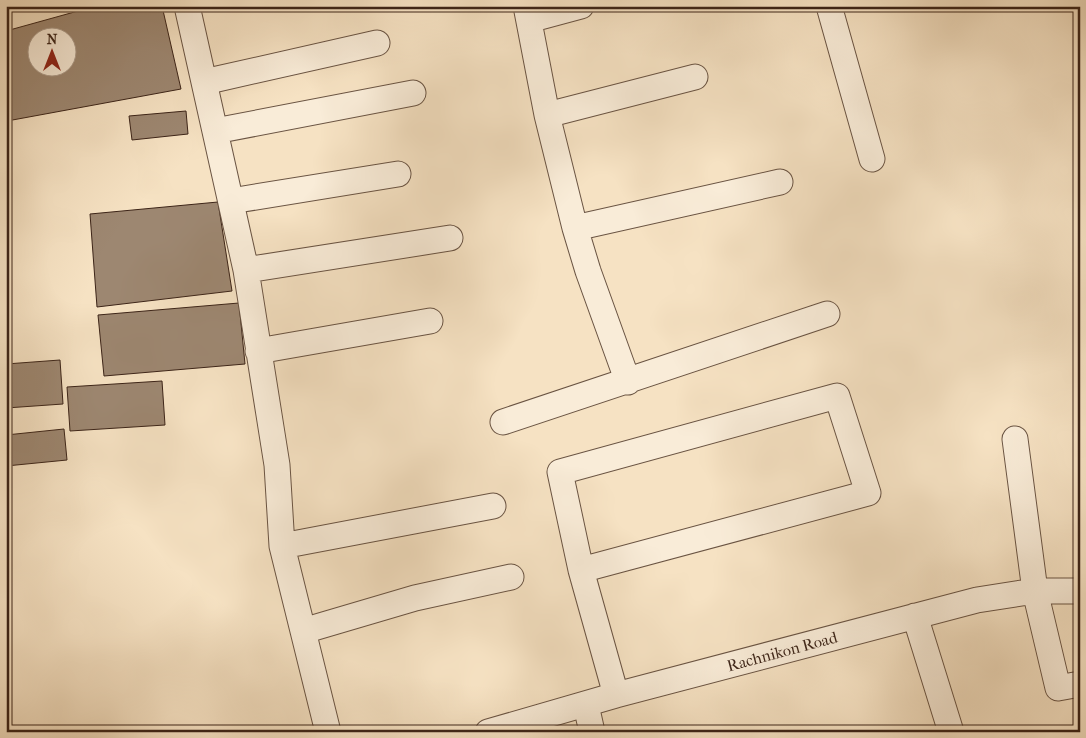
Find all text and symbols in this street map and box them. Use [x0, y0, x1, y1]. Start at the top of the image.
north arrow [28, 28, 78, 78]
text: N [47, 31, 58, 48]
street label: Rachnikon Road [725, 628, 840, 675]

